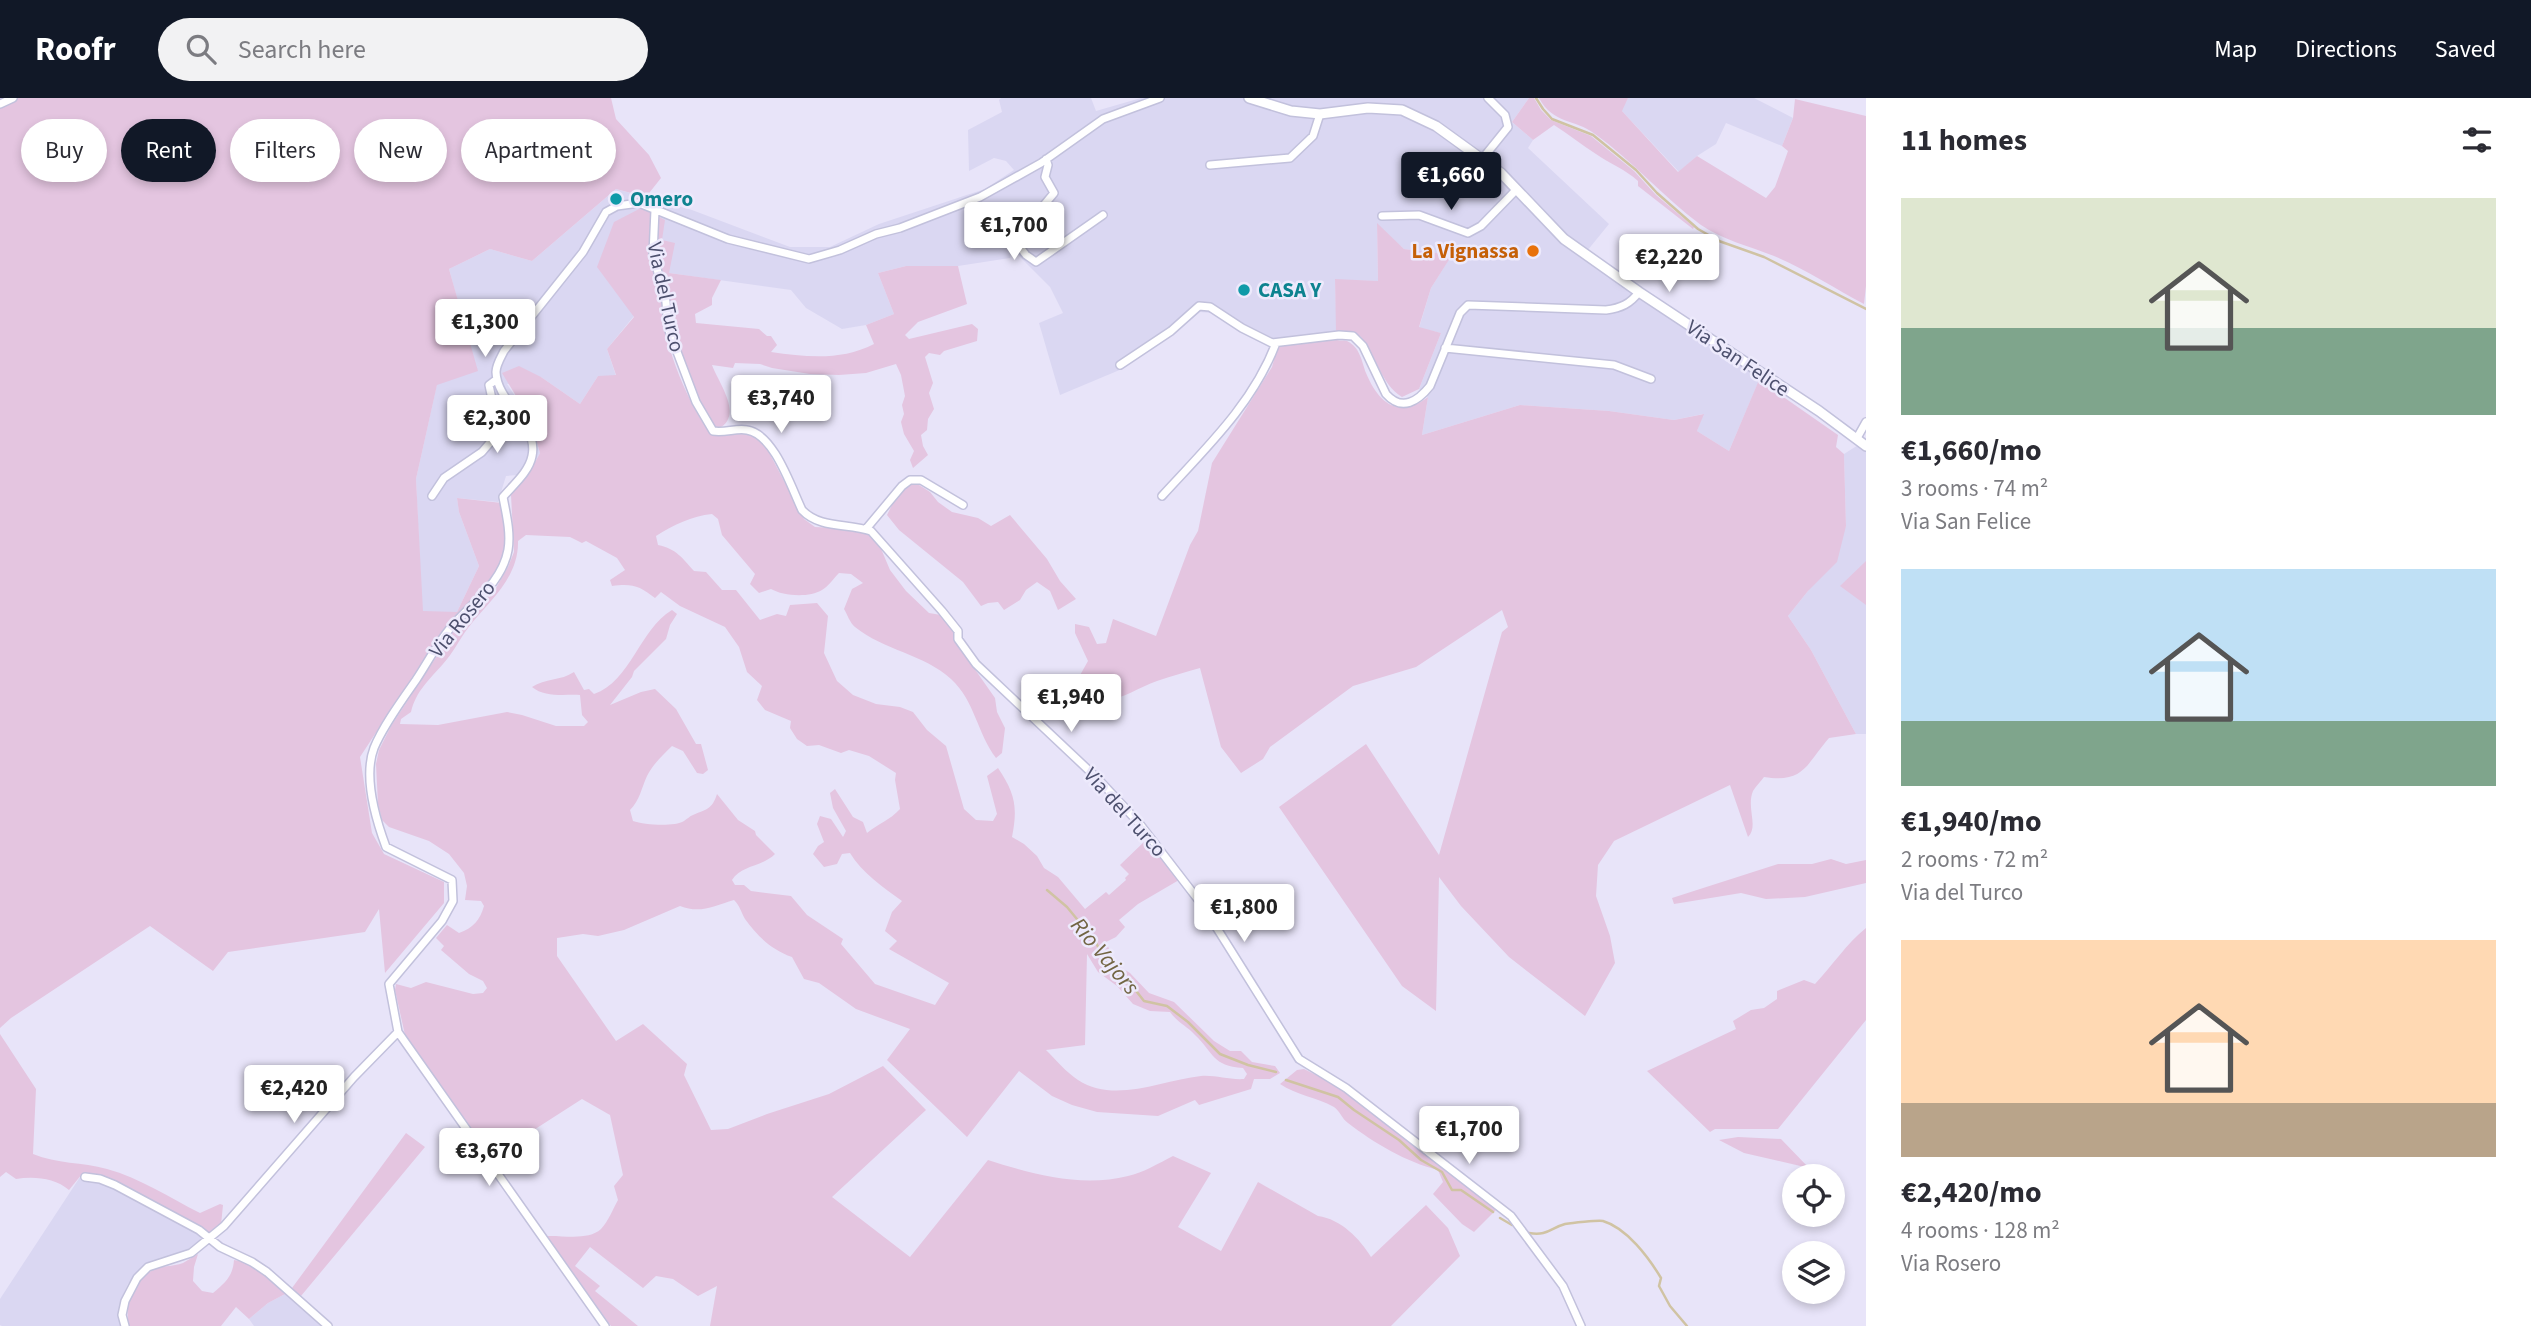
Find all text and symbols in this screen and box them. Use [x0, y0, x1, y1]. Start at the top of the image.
search box [158, 18, 648, 81]
text: Roofr [35, 26, 116, 73]
icon: search [182, 30, 220, 68]
text: Search here [238, 31, 366, 68]
text: Map [2214, 32, 2257, 67]
text: Directions [2295, 32, 2397, 67]
text: Saved [2435, 32, 2496, 67]
chip: Buy [21, 119, 107, 182]
chip: Rent [121, 119, 216, 182]
chip: Filters [230, 119, 340, 182]
chip: New [354, 119, 447, 182]
chip: Apartment [461, 119, 616, 182]
text: 11 homes [1901, 119, 2027, 162]
icon: filters [2458, 121, 2496, 159]
pin: €1,660 [1394, 152, 1508, 212]
text: €1,660 [1417, 158, 1485, 191]
place label: Omero [630, 184, 693, 214]
marker: Omero [608, 191, 624, 207]
pin: €1,700 [957, 202, 1071, 262]
text: €1,700 [980, 208, 1048, 241]
pin: €2,220 [1612, 234, 1726, 294]
place label: La Vignassa [1411, 236, 1519, 266]
street label: Via del Turco [640, 239, 692, 355]
text: €2,220 [1635, 240, 1703, 273]
marker: La Vignassa [1525, 243, 1541, 259]
icon: home [2136, 243, 2262, 369]
place label: CASA Y [1258, 275, 1322, 305]
marker: CASA Y [1236, 282, 1252, 298]
pin: €1,300 [428, 300, 542, 359]
text: €1,300 [451, 305, 519, 338]
street label: Via San Felice [1680, 312, 1796, 404]
pin: €3,740 [724, 376, 838, 435]
text: €3,740 [747, 381, 815, 414]
pin: €2,300 [440, 396, 554, 455]
text: €2,300 [463, 401, 531, 434]
text: €1,660/mo [1901, 429, 2042, 472]
text: 3 rooms · 74 m² [1901, 472, 2048, 505]
text: Via San Felice [1901, 505, 2031, 538]
street label: Via Rosero [422, 574, 502, 664]
icon: home [2136, 614, 2262, 740]
pin: €1,940 [1014, 674, 1128, 734]
text: €1,940 [1037, 680, 1105, 713]
street label: Via del Turco [1076, 760, 1174, 864]
text: €1,940/mo [1901, 800, 2042, 843]
text: 2 rooms · 72 m² [1901, 843, 2048, 876]
text: Via del Turco [1901, 876, 2023, 909]
pin: €1,800 [1187, 884, 1301, 944]
text: €1,800 [1210, 890, 1278, 923]
water label: Rio Vajors [1063, 910, 1147, 1002]
icon: home [2136, 985, 2262, 1111]
pin: €2,420 [237, 1066, 351, 1125]
text: €2,420 [260, 1071, 328, 1104]
pin: €1,700 [1412, 1107, 1526, 1166]
text: €1,700 [1435, 1112, 1503, 1145]
pin: €3,670 [432, 1128, 546, 1188]
text: €3,670 [455, 1134, 523, 1167]
map controls [1782, 1164, 1845, 1304]
button: locate [1782, 1164, 1845, 1227]
text: €2,420/mo [1901, 1171, 2042, 1214]
text: 4 rooms · 128 m² [1901, 1214, 2060, 1247]
button: layers [1782, 1241, 1845, 1304]
text: Via Rosero [1901, 1247, 2001, 1280]

